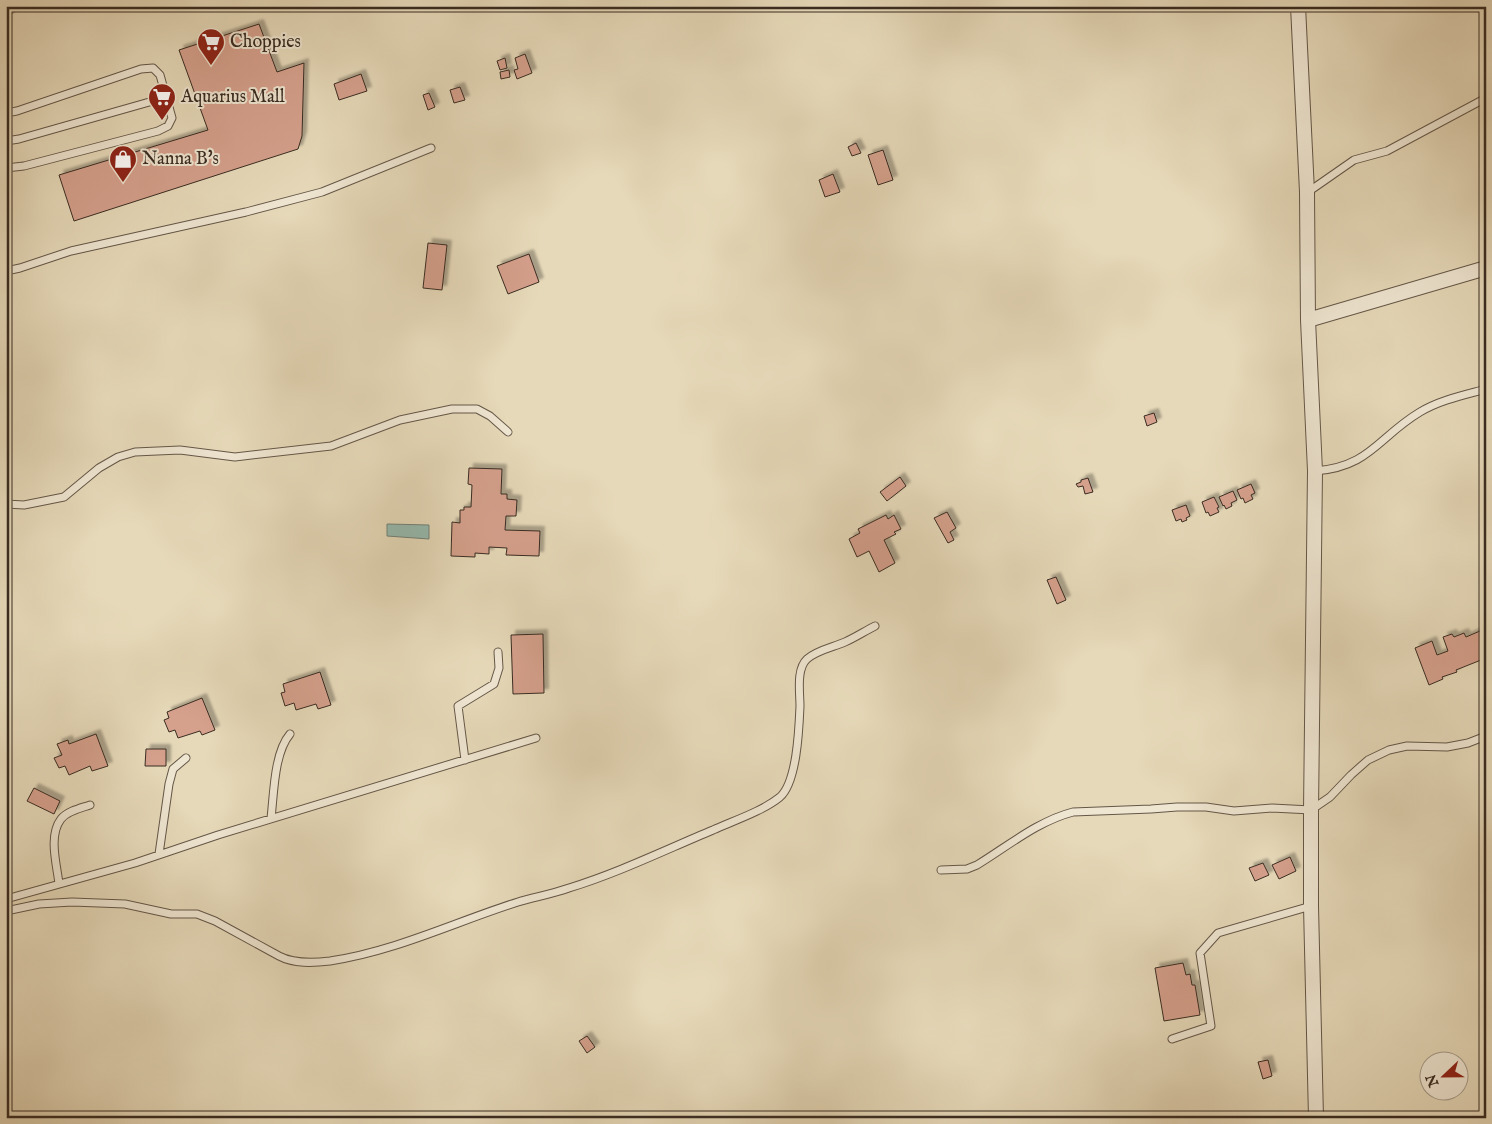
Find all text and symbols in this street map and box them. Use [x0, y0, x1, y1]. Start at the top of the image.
supermarket icon: Choppies [196, 27, 226, 66]
place label: Choppies [230, 31, 301, 54]
supermarket icon: Aquarius Mall [147, 82, 177, 121]
place label: Aquarius Mall [180, 86, 285, 109]
shop icon: Nanna B's [108, 144, 138, 183]
place label: Nanna B's [142, 148, 219, 171]
north arrow [1420, 1052, 1470, 1102]
text: N [1422, 1072, 1444, 1090]

